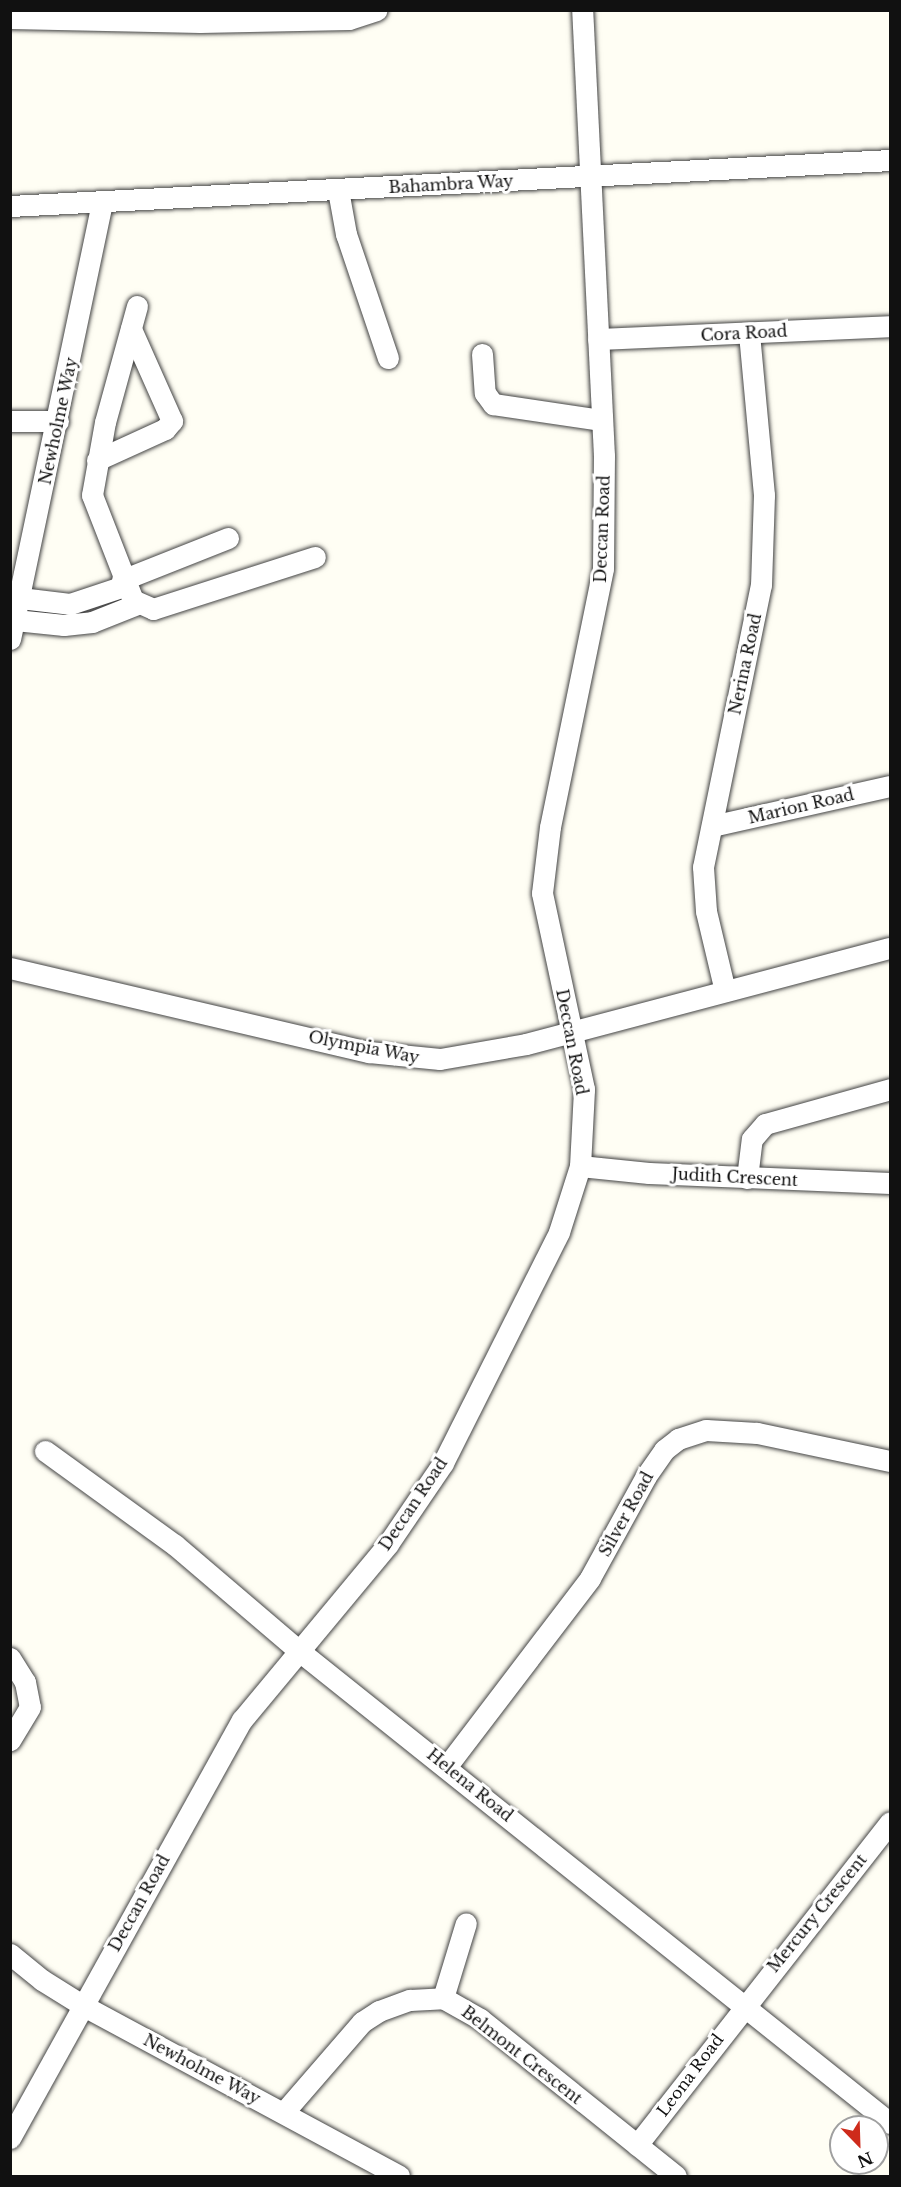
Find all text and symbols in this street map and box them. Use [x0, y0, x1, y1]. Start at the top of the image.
street label: Bahambra Way [388, 171, 514, 197]
street label: Cora Road [700, 321, 788, 345]
street label: Newholme Way [35, 355, 81, 487]
street label: Deccan Road [591, 475, 613, 583]
street label: Nerina Road [725, 611, 765, 717]
street label: Marion Road [746, 784, 856, 828]
street label: Deccan Road [552, 987, 592, 1097]
street label: Olympia Way [307, 1027, 421, 1067]
street label: Judith Crescent [672, 1164, 798, 1190]
street label: Deccan Road [375, 1454, 451, 1554]
street label: Silver Road [595, 1468, 657, 1560]
street label: Helena Road [423, 1745, 517, 1825]
street label: Mercury Crescent [763, 1850, 871, 1976]
street label: Deccan Road [105, 1851, 173, 1955]
street label: Belmont Crescent [458, 2002, 586, 2108]
street label: Newholme Way [140, 2030, 264, 2108]
street label: Leona Road [653, 2030, 727, 2120]
north arrow [829, 2115, 889, 2175]
text: N [854, 2148, 876, 2172]

